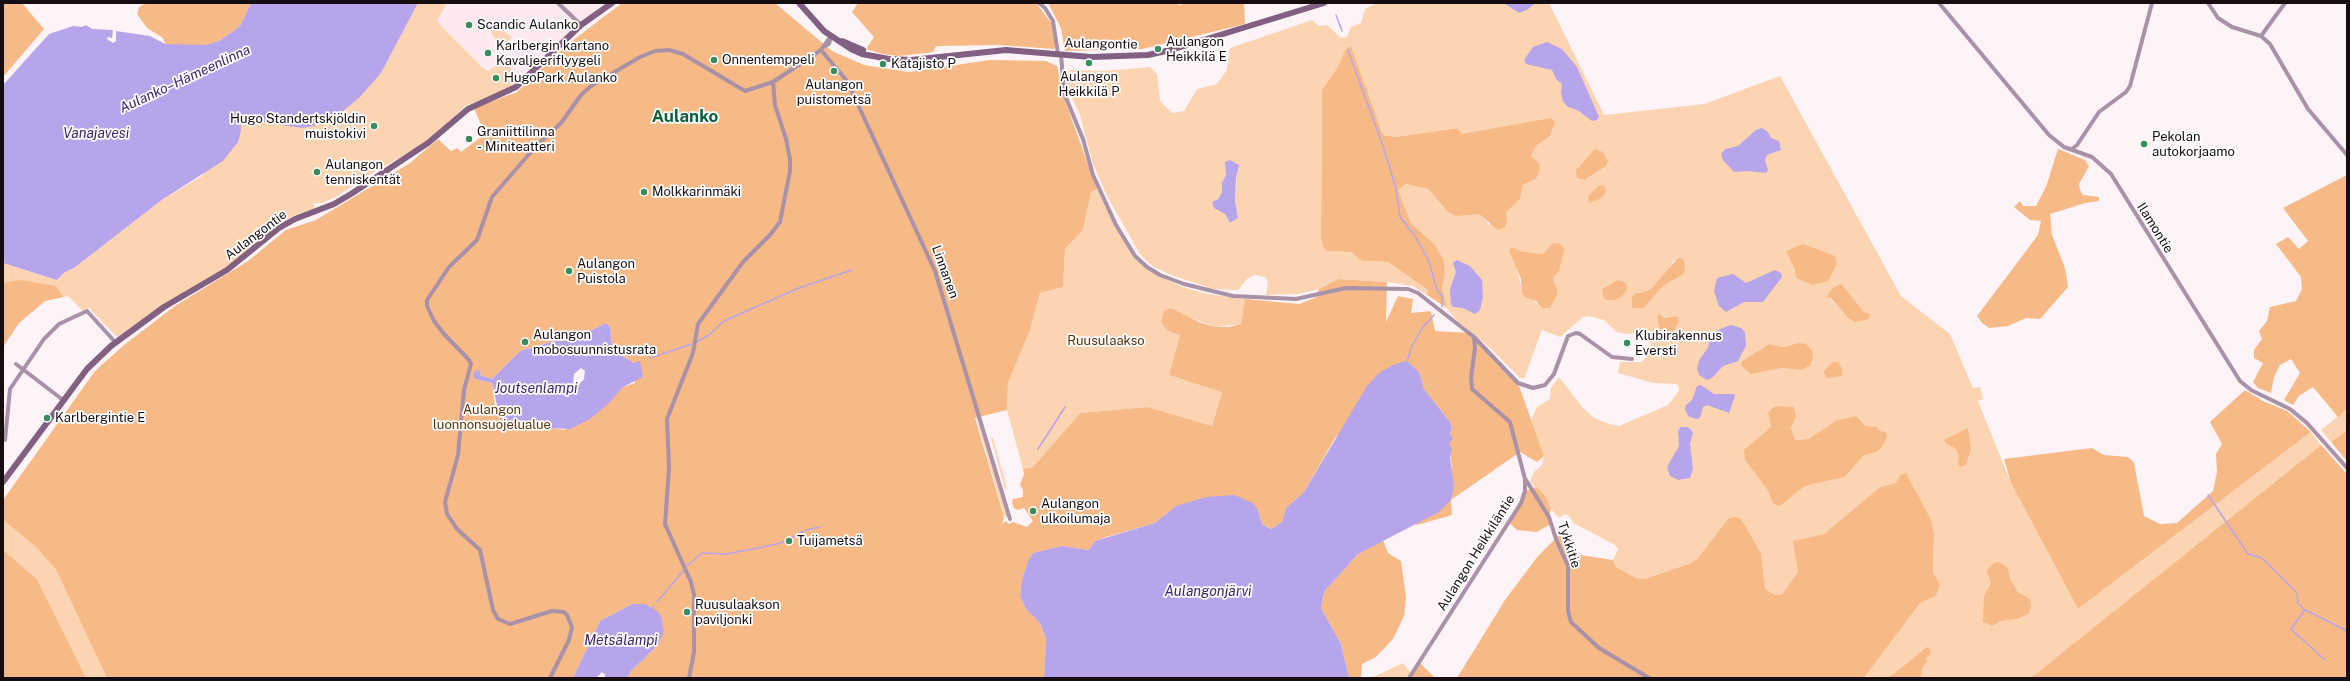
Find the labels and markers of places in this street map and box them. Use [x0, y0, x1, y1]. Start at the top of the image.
place label: Scandic Aulanko [477, 17, 578, 33]
marker: Scandic Aulanko [464, 20, 474, 30]
place label: Aulangon Heikkilä E [1166, 34, 1227, 65]
place label: Karlbergin kartano Kavaljeeriflyygeli [496, 38, 609, 69]
marker: Aulangon Heikkilä E [1153, 44, 1163, 54]
marker: Karlbergin kartano Kavaljeeriflyygeli [483, 48, 493, 58]
place label: Onnentemppeli [722, 52, 814, 68]
marker: Onnentemppeli [709, 55, 719, 65]
place label: Katajisto P [891, 56, 956, 72]
marker: Aulangon Heikkilä P [1084, 58, 1094, 68]
marker: Katajisto P [878, 59, 888, 69]
marker: Aulangon puistometsä [829, 66, 839, 76]
place label: Aulangon Heikkilä P [1059, 69, 1119, 100]
place label: HugoPark Aulanko [504, 70, 617, 86]
marker: HugoPark Aulanko [491, 73, 501, 83]
place label: Aulangon puistometsä [797, 77, 871, 108]
place label: Hugo Standertskjöldin muistokivi [230, 111, 366, 142]
marker: Hugo Standertskjöldin muistokivi [369, 121, 379, 131]
place label: Graniittilinna - Miniteatteri [477, 124, 555, 155]
place label: Pekolan autokorjaamo [2152, 129, 2235, 160]
marker: Graniittilinna - Miniteatteri [464, 134, 474, 144]
marker: Pekolan autokorjaamo [2139, 139, 2149, 149]
place label: Aulangon tenniskentät [325, 157, 401, 188]
marker: Aulangon tenniskentät [312, 167, 322, 177]
place label: Molkkarinmäki [652, 184, 741, 200]
marker: Molkkarinmäki [639, 187, 649, 197]
place label: Aulangon Puistola [577, 256, 635, 287]
marker: Aulangon Puistola [564, 266, 574, 276]
place label: Aulangon mobosuunnistusrata [533, 327, 656, 358]
place label: Klubirakennus Eversti [1635, 328, 1722, 359]
marker: Aulangon mobosuunnistusrata [520, 337, 530, 347]
marker: Klubirakennus Eversti [1622, 338, 1632, 348]
place label: Karlbergintie E [55, 410, 145, 426]
marker: Karlbergintie E [42, 413, 52, 423]
place label: Aulangon ulkoilumaja [1041, 496, 1111, 527]
marker: Aulangon ulkoilumaja [1028, 506, 1038, 516]
place label: Tuijametsä [797, 533, 863, 549]
marker: Tuijametsä [784, 536, 794, 546]
place label: Ruusulaakson paviljonki [695, 597, 780, 628]
marker: Ruusulaakson paviljonki [682, 607, 692, 617]

